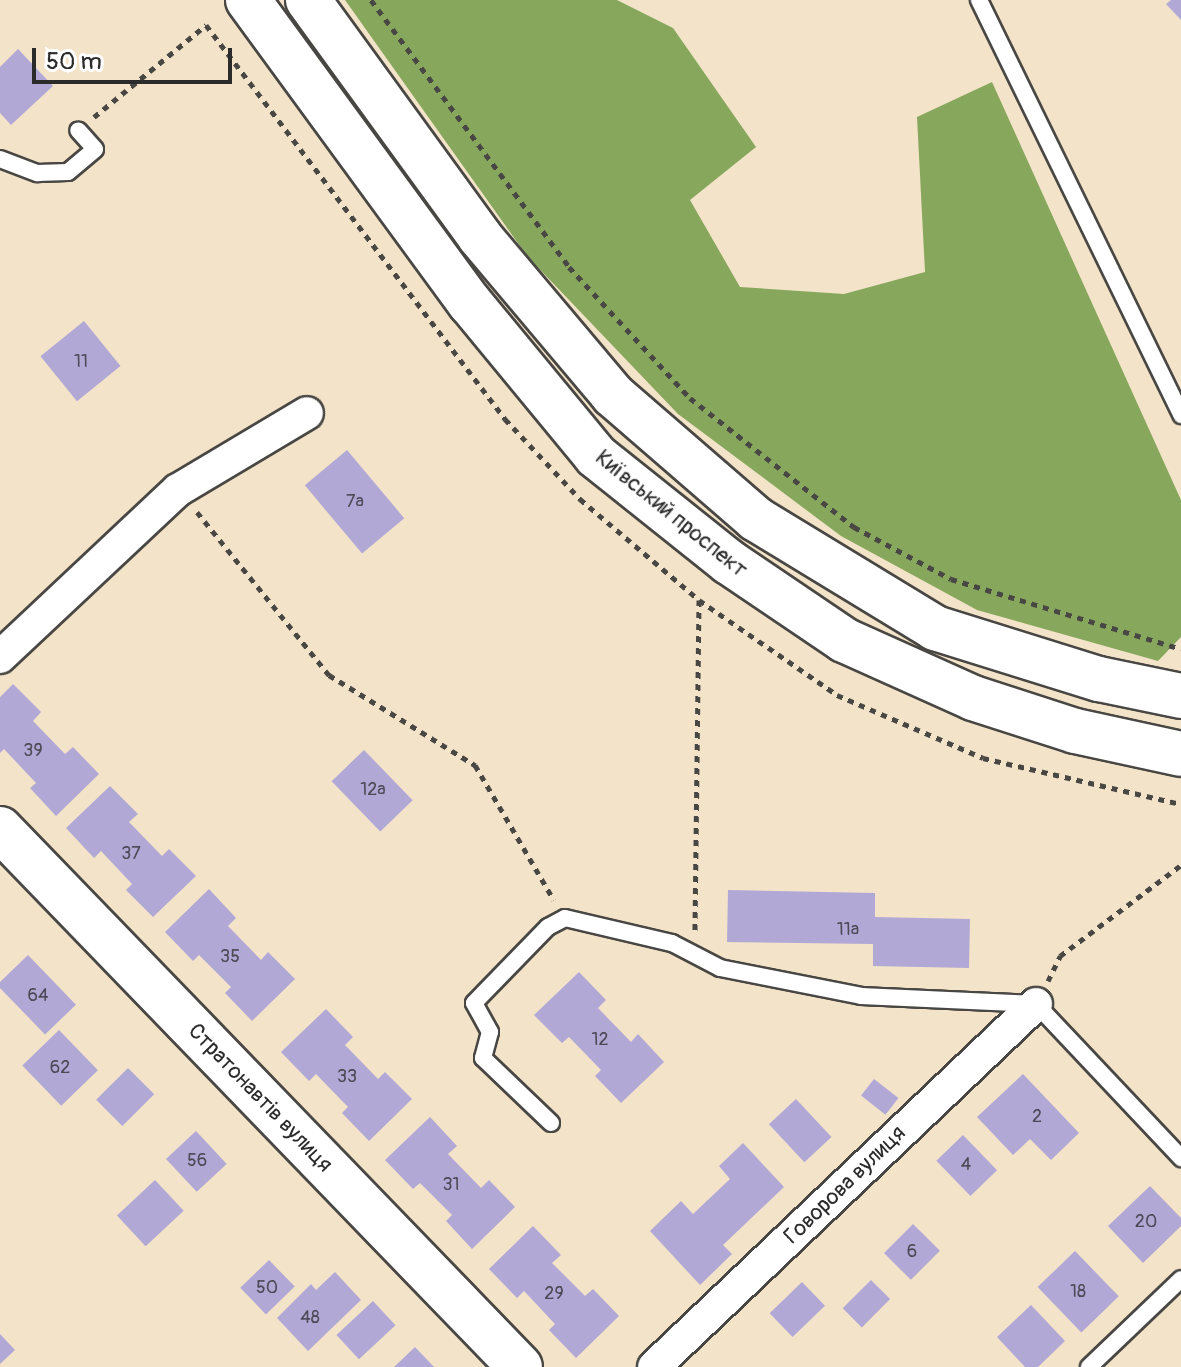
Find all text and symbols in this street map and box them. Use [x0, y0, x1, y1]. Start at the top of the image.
scale bar [36, 32, 236, 82]
text: 50 m [46, 47, 102, 76]
house number: 11 [74, 351, 88, 373]
street label: Київський проспект [590, 445, 752, 583]
house number: 7а [346, 491, 364, 513]
house number: 39 [23, 740, 43, 762]
house number: 12а [360, 779, 386, 801]
house number: 37 [121, 843, 141, 865]
house number: 11а [837, 919, 859, 941]
house number: 35 [220, 946, 240, 968]
house number: 64 [28, 985, 48, 1007]
street label: Стратонавтів вулиця [182, 1018, 338, 1178]
house number: 12 [591, 1029, 609, 1051]
house number: 62 [50, 1057, 70, 1079]
house number: 33 [337, 1066, 357, 1088]
house number: 2 [1032, 1106, 1042, 1128]
street label: Говорова вулиця [779, 1120, 911, 1250]
house number: 56 [187, 1150, 207, 1172]
house number: 4 [961, 1154, 971, 1176]
house number: 31 [442, 1174, 460, 1196]
house number: 20 [1135, 1211, 1157, 1233]
house number: 6 [907, 1241, 917, 1263]
house number: 50 [256, 1277, 278, 1299]
house number: 18 [1070, 1281, 1086, 1303]
house number: 29 [544, 1283, 564, 1305]
house number: 48 [300, 1307, 320, 1329]

